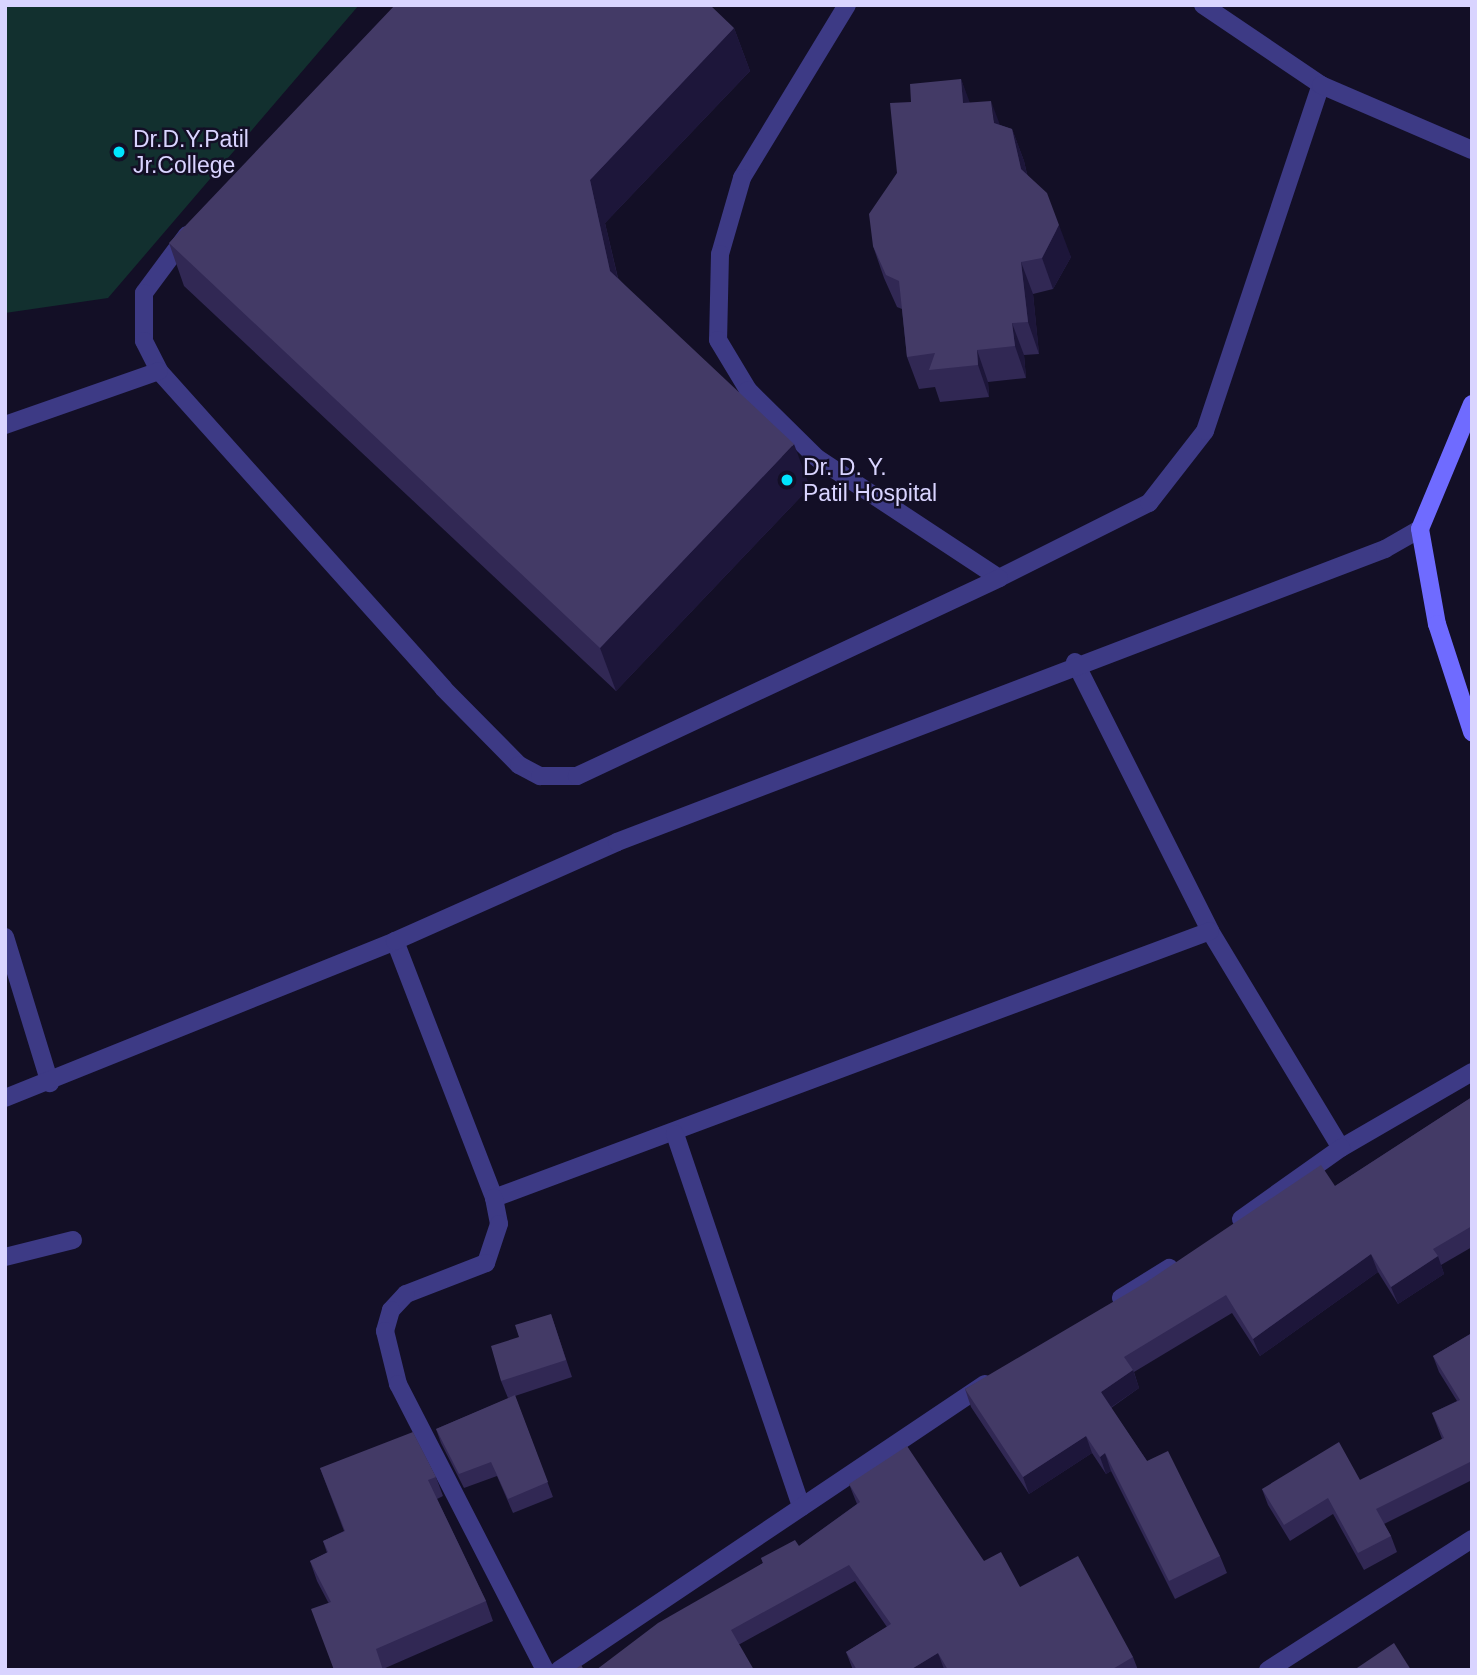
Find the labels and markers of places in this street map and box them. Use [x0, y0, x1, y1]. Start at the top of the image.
place label: Dr.D.Y.Patil Jr.College [133, 125, 249, 179]
marker: Dr.D.Y.Patil Jr.College [111, 144, 127, 160]
place label: Dr. D. Y. Patil Hospital [803, 453, 937, 507]
marker: Dr. D. Y. Patil Hospital [777, 470, 797, 490]

